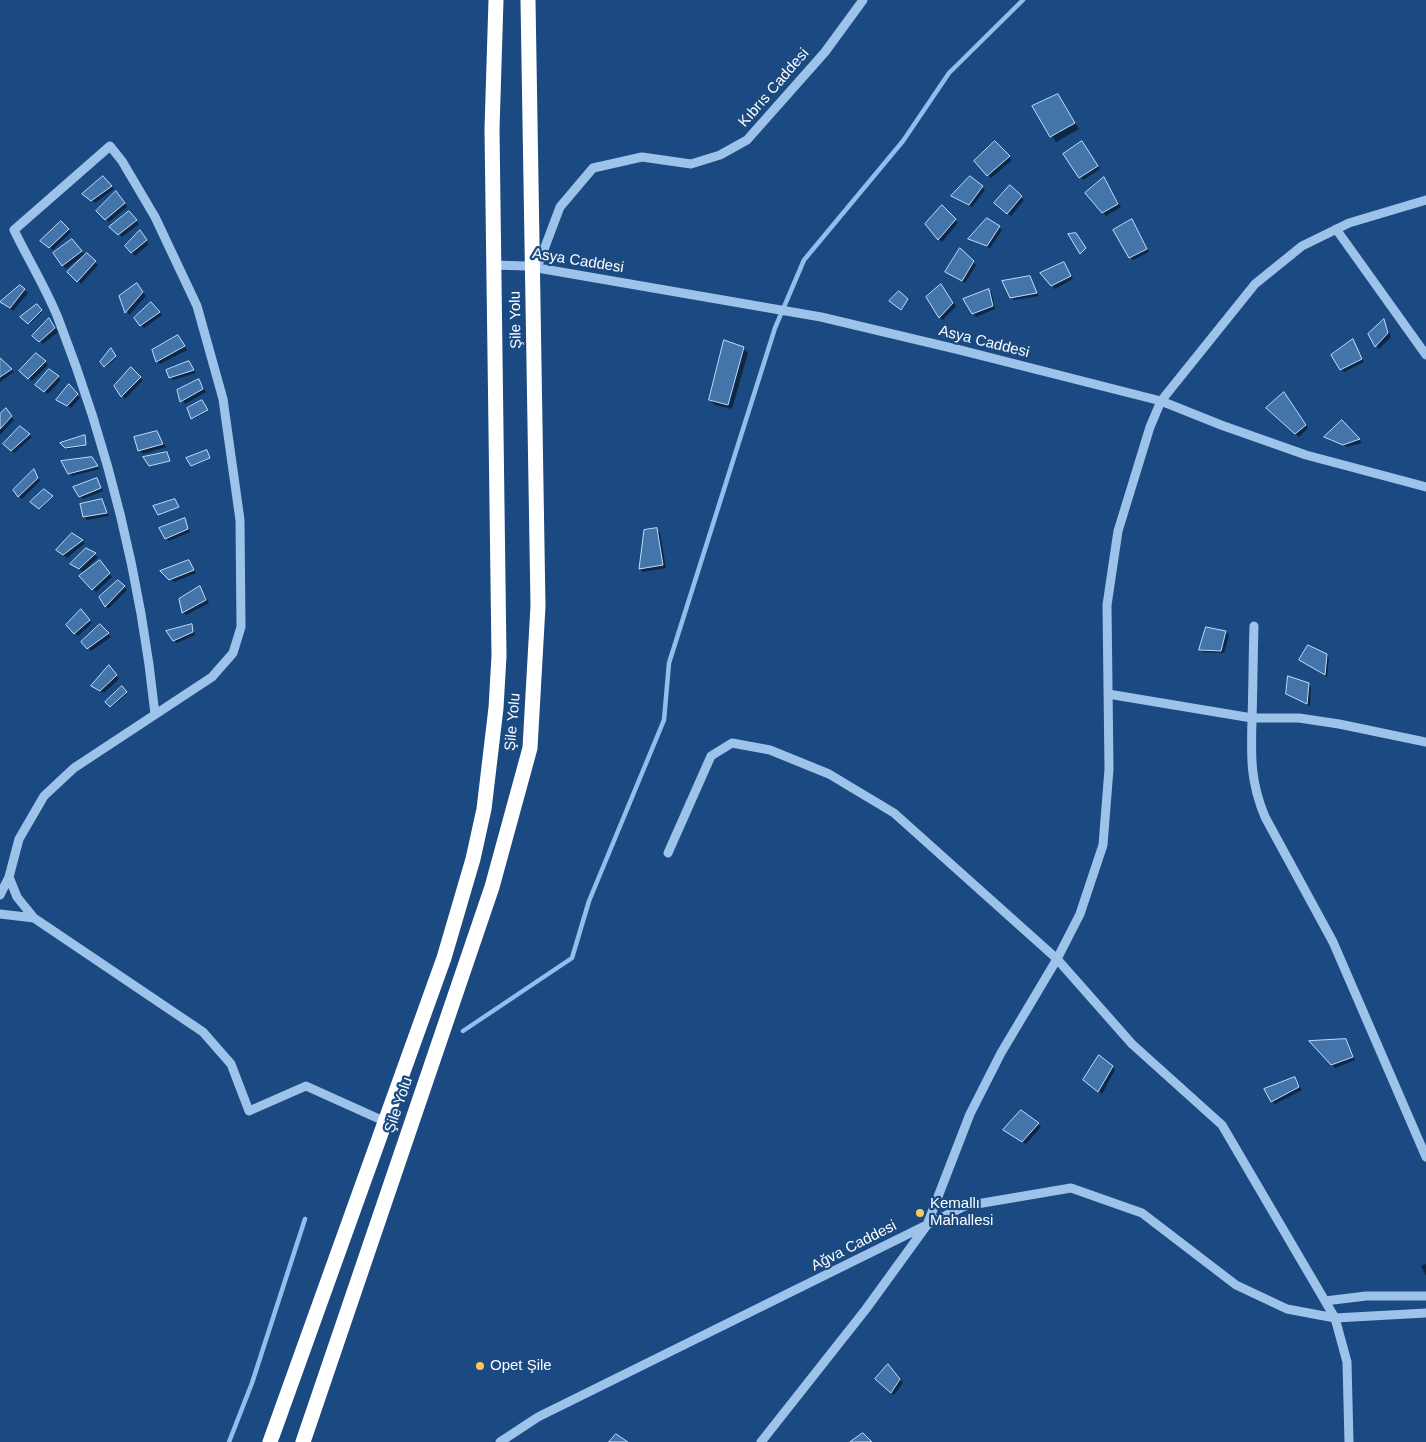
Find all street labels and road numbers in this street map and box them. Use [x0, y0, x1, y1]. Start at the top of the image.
street label: Kıbrıs Caddesi [735, 45, 813, 131]
street label: Asya Caddesi [531, 245, 625, 277]
street label: Şile Yolu [506, 291, 526, 349]
street label: Asya Caddesi [937, 322, 1031, 362]
street label: Şile Yolu [502, 692, 524, 752]
street label: Şile Yolu [381, 1075, 417, 1135]
street label: Ağva Caddesi [808, 1217, 900, 1275]

